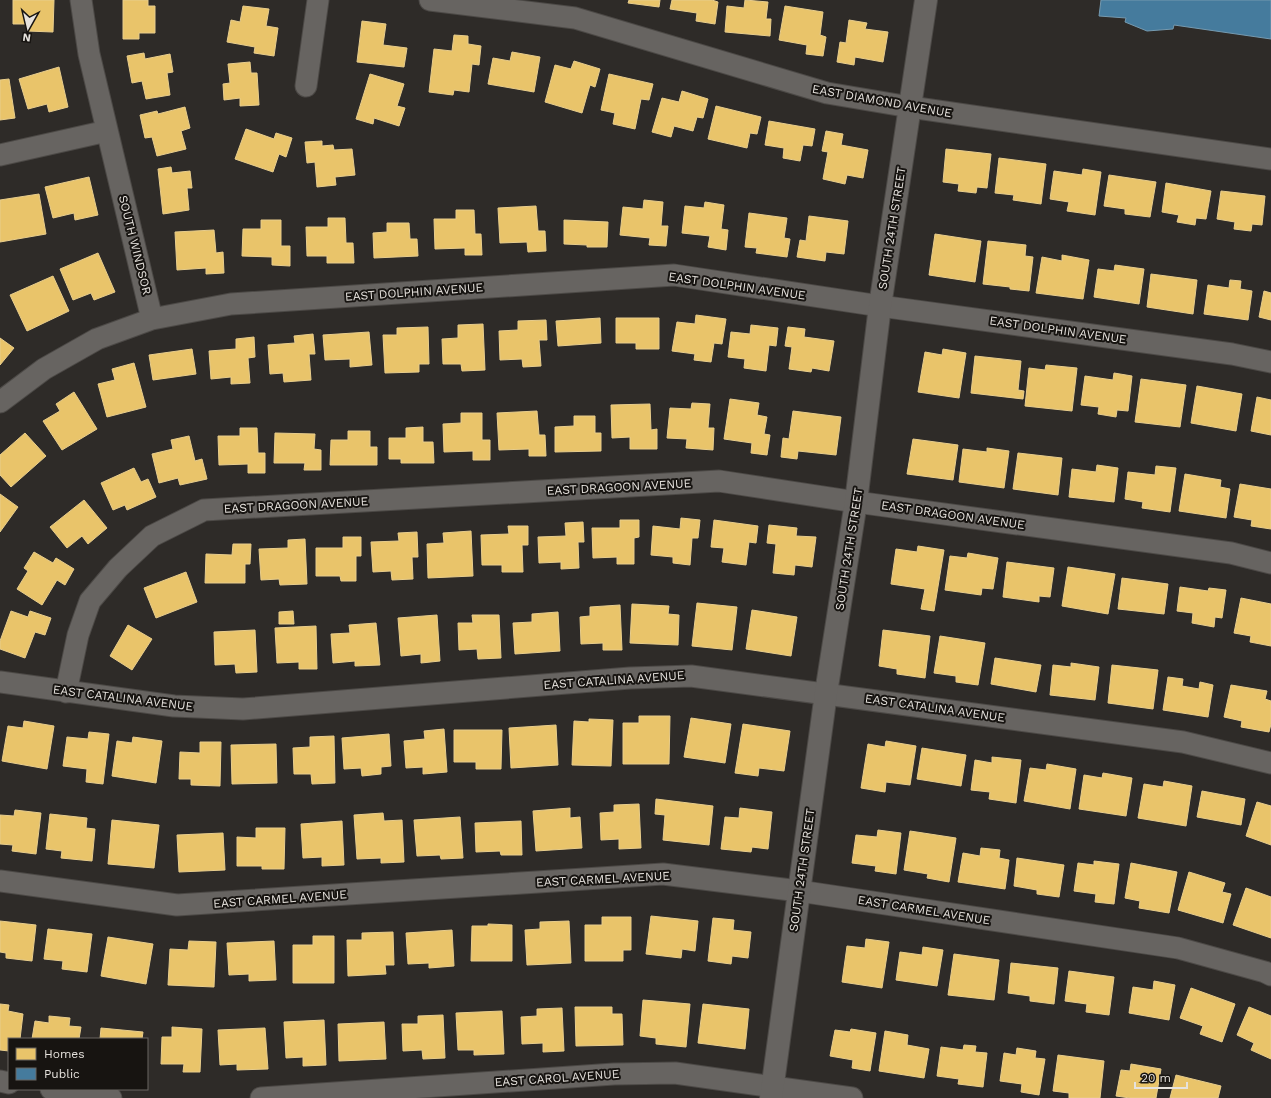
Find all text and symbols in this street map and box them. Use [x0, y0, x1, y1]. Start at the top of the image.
north arrow [8, 8, 48, 48]
text: N [22, 30, 32, 44]
street label: EAST DIAMOND AVENUE [811, 82, 953, 120]
street label: SOUTH 24TH STREET [875, 166, 909, 290]
street label: SOUTH WINDSOR [116, 194, 154, 296]
street label: EAST DOLPHIN AVENUE [668, 269, 807, 303]
street label: EAST DOLPHIN AVENUE [345, 280, 484, 304]
street label: EAST DOLPHIN AVENUE [989, 313, 1128, 347]
street label: EAST DRAGOON AVENUE [546, 476, 692, 498]
street label: SOUTH 24TH STREET [832, 487, 866, 611]
street label: EAST DRAGOON AVENUE [223, 494, 369, 516]
street label: EAST DRAGOON AVENUE [880, 498, 1026, 532]
street label: EAST CATALINA AVENUE [543, 668, 685, 692]
street label: EAST CATALINA AVENUE [52, 682, 194, 714]
street label: EAST CATALINA AVENUE [864, 691, 1006, 725]
street label: SOUTH 24TH STREET [786, 807, 818, 933]
street label: EAST CARMEL AVENUE [536, 868, 671, 889]
street label: EAST CARMEL AVENUE [213, 887, 348, 911]
street label: EAST CARMEL AVENUE [857, 893, 992, 927]
legend [8, 1038, 148, 1090]
text: Homes [44, 1047, 85, 1061]
scale bar [1135, 1064, 1187, 1090]
text: Public [44, 1067, 80, 1081]
street label: EAST CAROL AVENUE [494, 1067, 620, 1089]
text: 20 m [1141, 1071, 1171, 1085]

